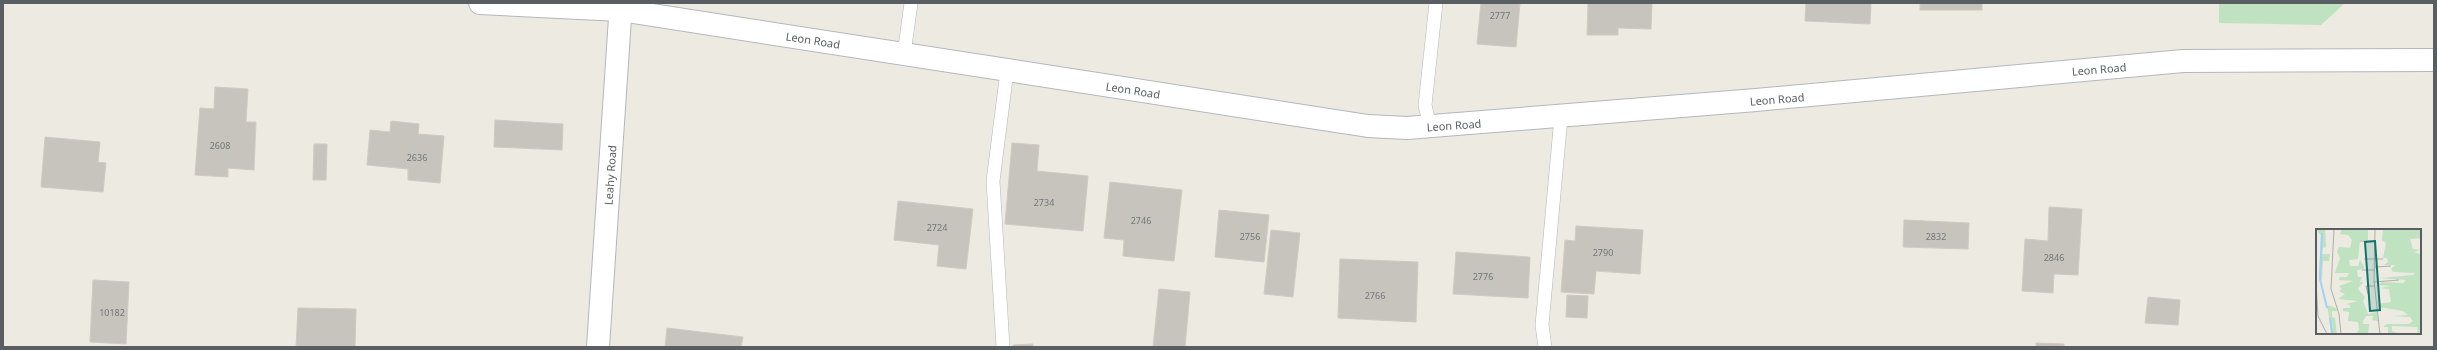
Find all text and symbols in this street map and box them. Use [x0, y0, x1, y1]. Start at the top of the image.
house number: 2777 [1490, 9, 1510, 22]
street label: Leon Road [785, 28, 841, 52]
street label: Leon Road [2071, 59, 2127, 79]
street label: Leon Road [1105, 78, 1161, 102]
street label: Leon Road [1749, 89, 1805, 109]
street label: Leon Road [1426, 116, 1482, 134]
house number: 2608 [210, 139, 230, 152]
street label: Leahy Road [600, 145, 620, 205]
house number: 2636 [407, 151, 427, 164]
house number: 2734 [1034, 196, 1054, 209]
house number: 2746 [1131, 214, 1151, 227]
house number: 2724 [927, 221, 947, 234]
inset map [2316, 229, 2421, 334]
house number: 2756 [1240, 230, 1260, 243]
house number: 2832 [1926, 230, 1946, 243]
house number: 2790 [1593, 246, 1613, 259]
house number: 2846 [2044, 251, 2064, 264]
house number: 2776 [1473, 270, 1493, 283]
house number: 2766 [1365, 289, 1385, 302]
house number: 10182 [99, 306, 125, 319]

